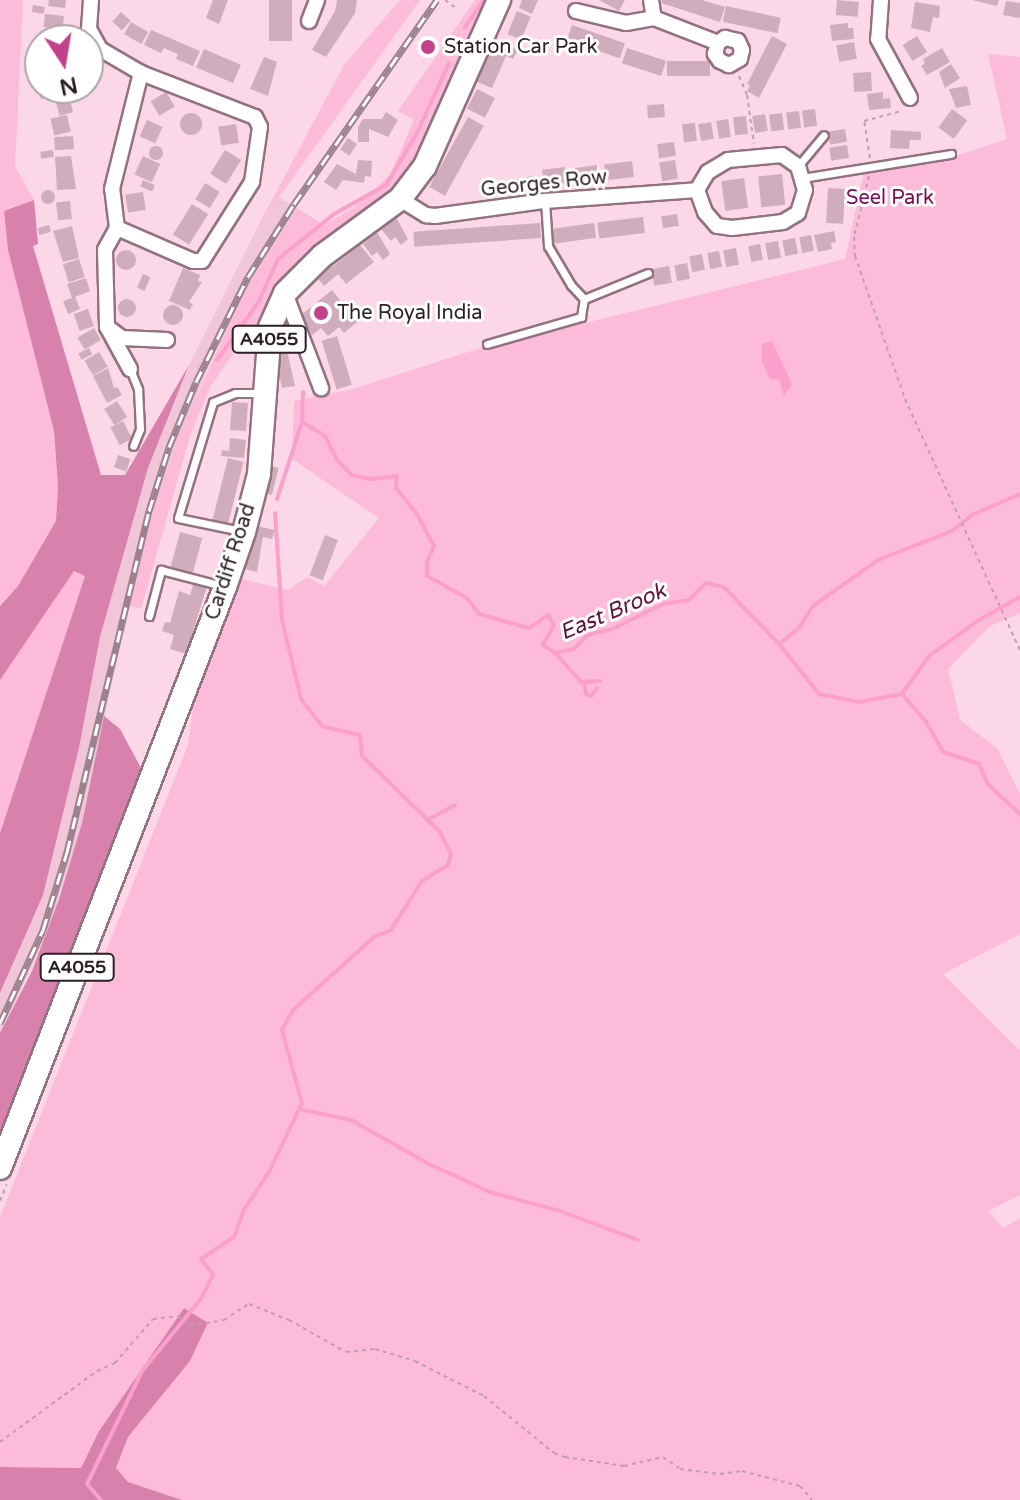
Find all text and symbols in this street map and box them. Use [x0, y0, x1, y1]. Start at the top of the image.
north arrow [24, 24, 104, 104]
place label: Station Car Park [444, 35, 597, 59]
marker: Station Car Park [419, 38, 437, 56]
text: N [57, 71, 80, 100]
street label: Georges Row [480, 165, 608, 203]
park label: Seel Park [846, 186, 934, 210]
place label: The Royal India [337, 301, 483, 325]
marker: The Royal India [312, 304, 330, 322]
road number: A4055 [231, 325, 307, 353]
street label: Cardiff Road [201, 501, 261, 623]
water label: East Brook [556, 578, 670, 646]
road number: A4055 [39, 953, 115, 981]

